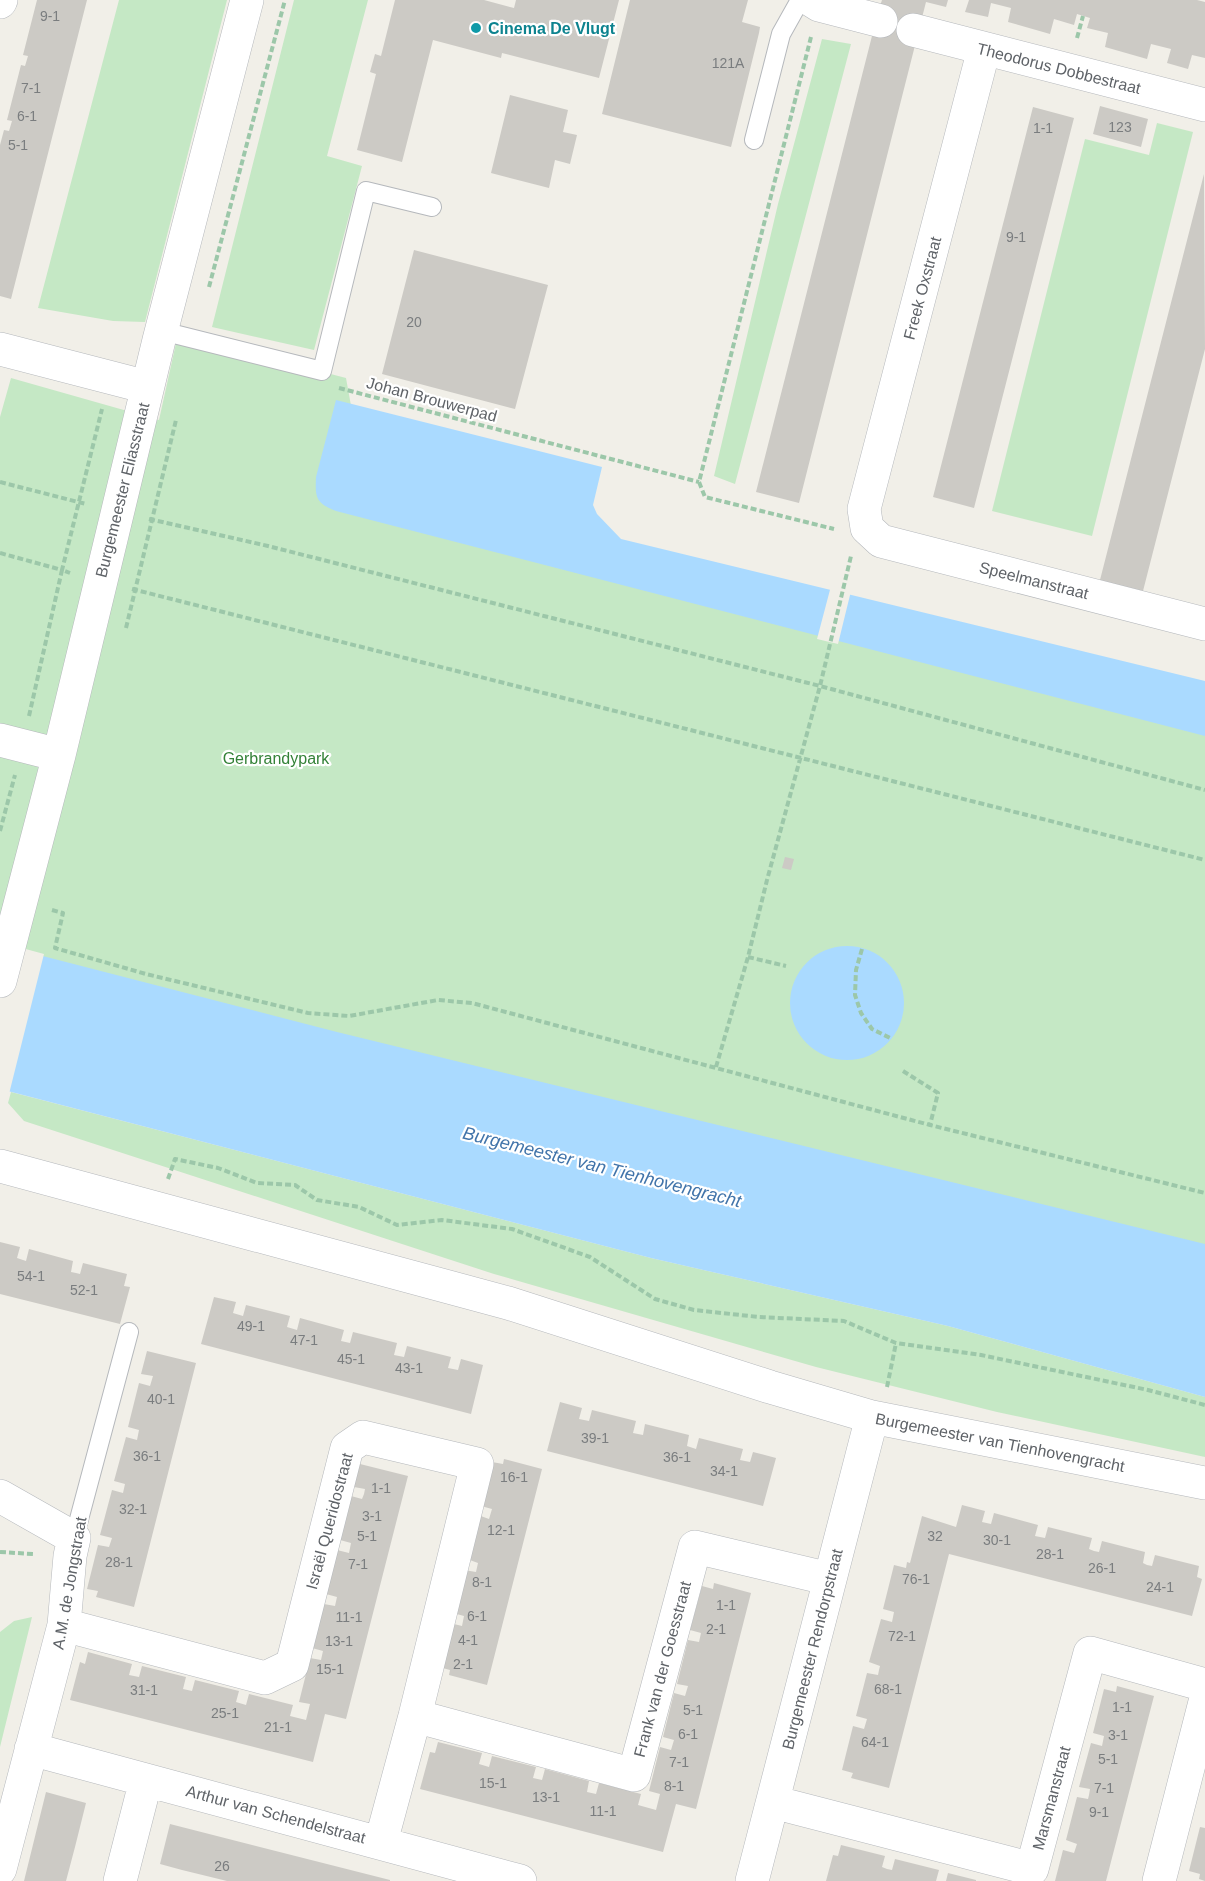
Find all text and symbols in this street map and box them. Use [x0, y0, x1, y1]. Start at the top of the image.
house number: 9-1 [40, 8, 60, 24]
place label: Cinema De Vlugt [488, 20, 616, 37]
marker: Cinema De Vlugt [469, 21, 483, 35]
street label: Theodorus Dobbestraat [975, 40, 1143, 97]
house number: 121A [712, 55, 745, 71]
house number: 7-1 [21, 80, 41, 96]
house number: 6-1 [17, 108, 37, 124]
house number: 123 [1108, 119, 1132, 135]
house number: 1-1 [1033, 120, 1053, 136]
house number: 5-1 [8, 137, 28, 153]
house number: 9-1 [1006, 229, 1026, 245]
street label: Freek Oxstraat [901, 234, 945, 341]
house number: 20 [406, 314, 422, 330]
street label: Johan Brouwerpad [365, 374, 499, 425]
street label: Burgemeester Eliasstraat [93, 400, 153, 579]
street label: Speelmanstraat [977, 559, 1091, 602]
park label: Gerbrandypark [223, 750, 330, 767]
water label: Burgemeester van Tienhovengracht [461, 1123, 744, 1212]
house number: 54-1 [17, 1268, 45, 1284]
house number: 52-1 [70, 1282, 98, 1298]
house number: 49-1 [237, 1318, 265, 1334]
house number: 47-1 [290, 1332, 318, 1348]
house number: 45-1 [337, 1351, 365, 1367]
house number: 43-1 [395, 1360, 423, 1376]
house number: 40-1 [147, 1391, 175, 1407]
street label: Burgemeester van Tienhovengracht [874, 1410, 1126, 1475]
house number: 39-1 [581, 1430, 609, 1446]
house number: 36-1 [133, 1448, 161, 1464]
house number: 36-1 [663, 1449, 691, 1465]
street label: Israël Queridostraat [303, 1451, 356, 1591]
house number: 34-1 [710, 1463, 738, 1479]
house number: 16-1 [500, 1469, 528, 1485]
house number: 1-1 [371, 1480, 391, 1496]
house number: 32-1 [119, 1501, 147, 1517]
house number: 3-1 [362, 1508, 382, 1524]
street label: A.M. de Jongstraat [49, 1515, 90, 1651]
house number: 12-1 [487, 1522, 515, 1538]
house number: 5-1 [357, 1528, 377, 1544]
house number: 32 [927, 1528, 943, 1544]
house number: 30-1 [983, 1532, 1011, 1548]
street label: Burgemeester Rendorpstraat [779, 1546, 846, 1751]
house number: 28-1 [1036, 1546, 1064, 1562]
house number: 28-1 [105, 1554, 133, 1570]
house number: 7-1 [348, 1556, 368, 1572]
house number: 26-1 [1088, 1560, 1116, 1576]
house number: 76-1 [902, 1571, 930, 1587]
house number: 8-1 [472, 1574, 492, 1590]
street label: Frank van der Goesstraat [631, 1579, 694, 1759]
house number: 24-1 [1146, 1579, 1174, 1595]
house number: 1-1 [716, 1597, 736, 1613]
house number: 6-1 [467, 1608, 487, 1624]
house number: 11-1 [336, 1609, 363, 1625]
house number: 2-1 [706, 1621, 726, 1637]
house number: 72-1 [888, 1628, 916, 1644]
house number: 4-1 [458, 1632, 478, 1648]
house number: 13-1 [325, 1633, 353, 1649]
house number: 2-1 [453, 1656, 473, 1672]
house number: 15-1 [316, 1661, 344, 1677]
house number: 68-1 [874, 1681, 902, 1697]
house number: 31-1 [130, 1682, 158, 1698]
house number: 1-1 [1112, 1699, 1132, 1715]
house number: 5-1 [683, 1702, 703, 1718]
house number: 25-1 [211, 1705, 239, 1721]
house number: 21-1 [264, 1719, 292, 1735]
house number: 6-1 [678, 1726, 698, 1742]
house number: 3-1 [1108, 1727, 1128, 1743]
house number: 64-1 [861, 1734, 889, 1750]
street label: Marsmanstraat [1029, 1744, 1074, 1852]
house number: 5-1 [1098, 1751, 1118, 1767]
house number: 7-1 [669, 1754, 689, 1770]
house number: 15-1 [479, 1775, 507, 1791]
house number: 8-1 [664, 1778, 684, 1794]
house number: 7-1 [1094, 1780, 1114, 1796]
street label: Arthur van Schendelstraat [184, 1782, 368, 1847]
house number: 13-1 [532, 1789, 560, 1805]
house number: 11-1 [590, 1803, 617, 1819]
house number: 9-1 [1089, 1804, 1109, 1820]
house number: 26 [214, 1858, 230, 1874]

